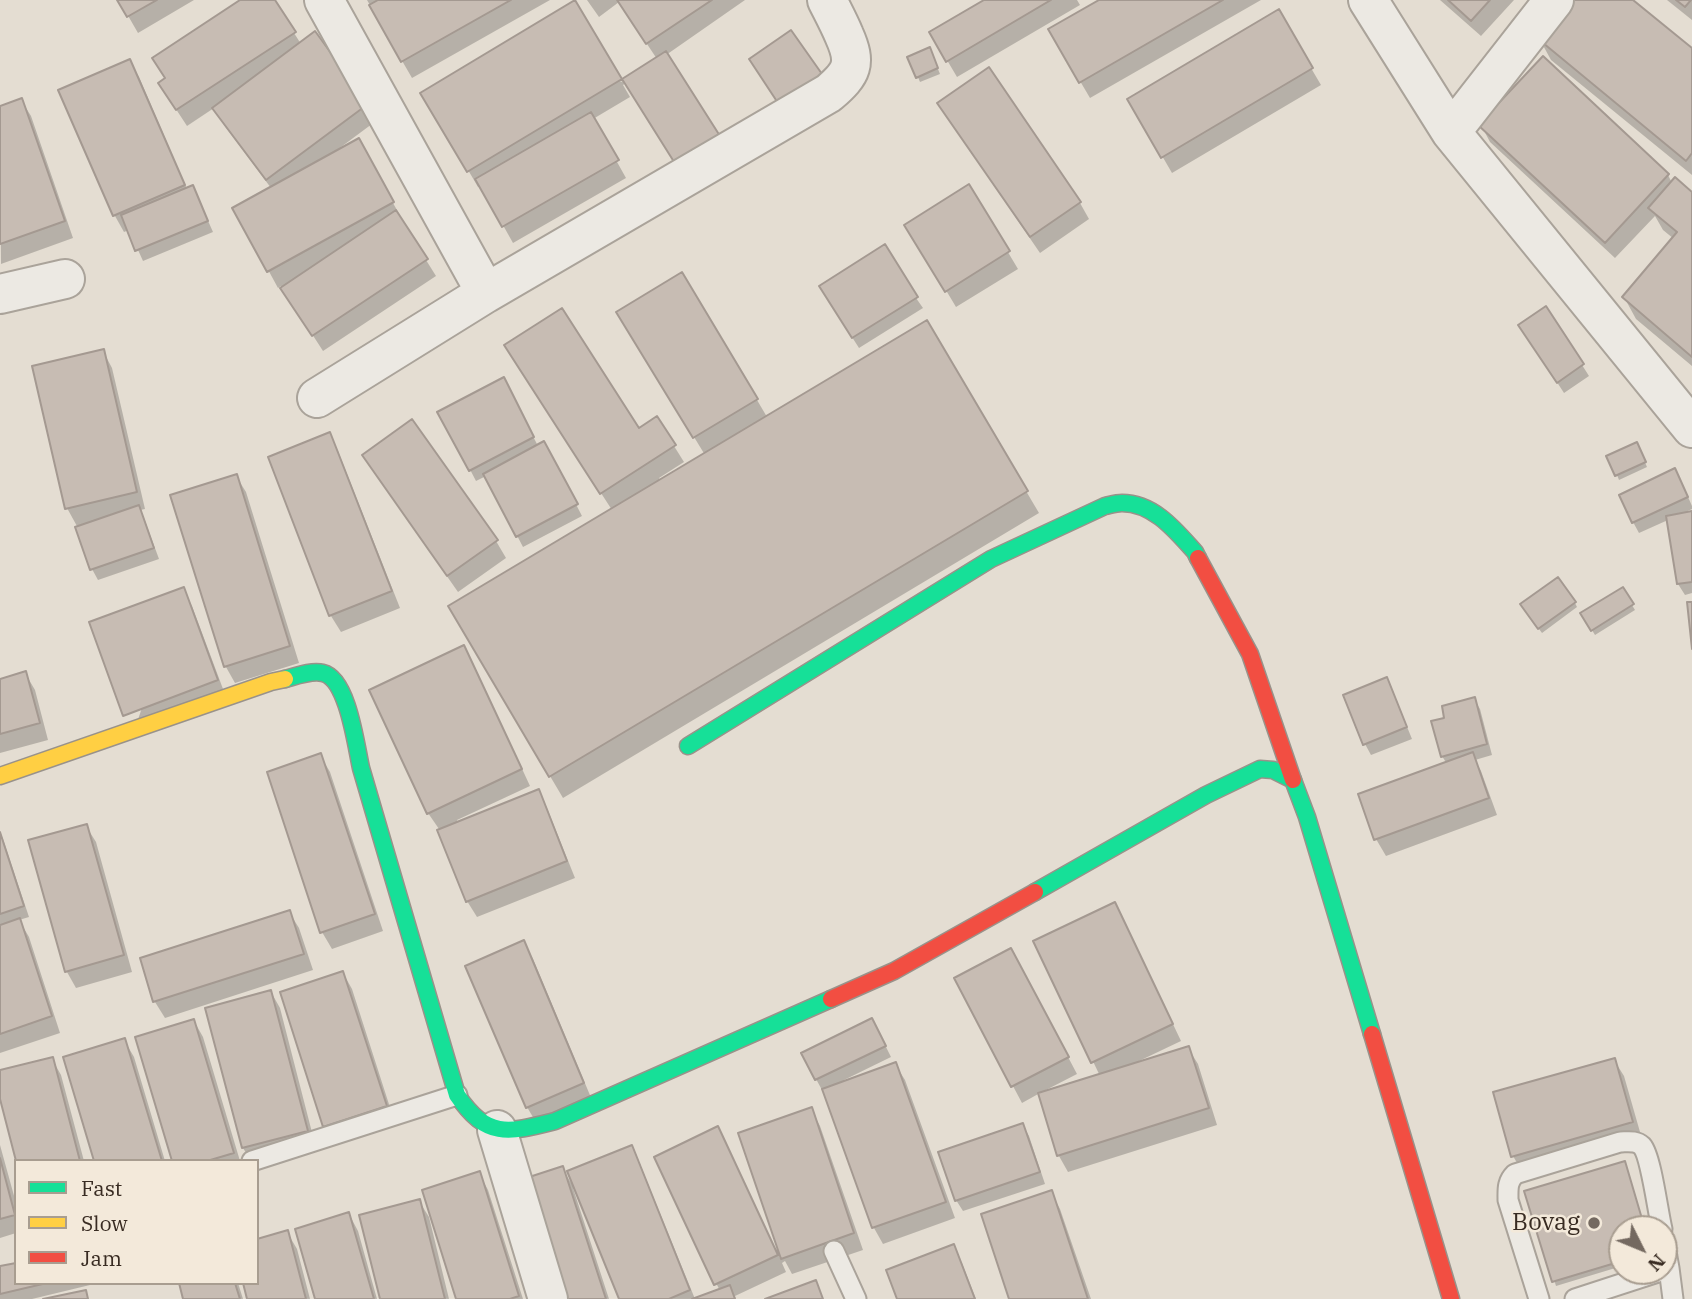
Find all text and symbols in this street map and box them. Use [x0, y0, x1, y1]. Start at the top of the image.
legend [14, 1159, 259, 1285]
text: Fast [81, 1174, 122, 1202]
text: Slow [81, 1209, 128, 1237]
place label: Bovag [1512, 1209, 1580, 1237]
marker: Bovag [1586, 1215, 1602, 1231]
north arrow [1608, 1215, 1678, 1285]
text: Jam [81, 1244, 122, 1272]
text: N [1643, 1249, 1671, 1277]

